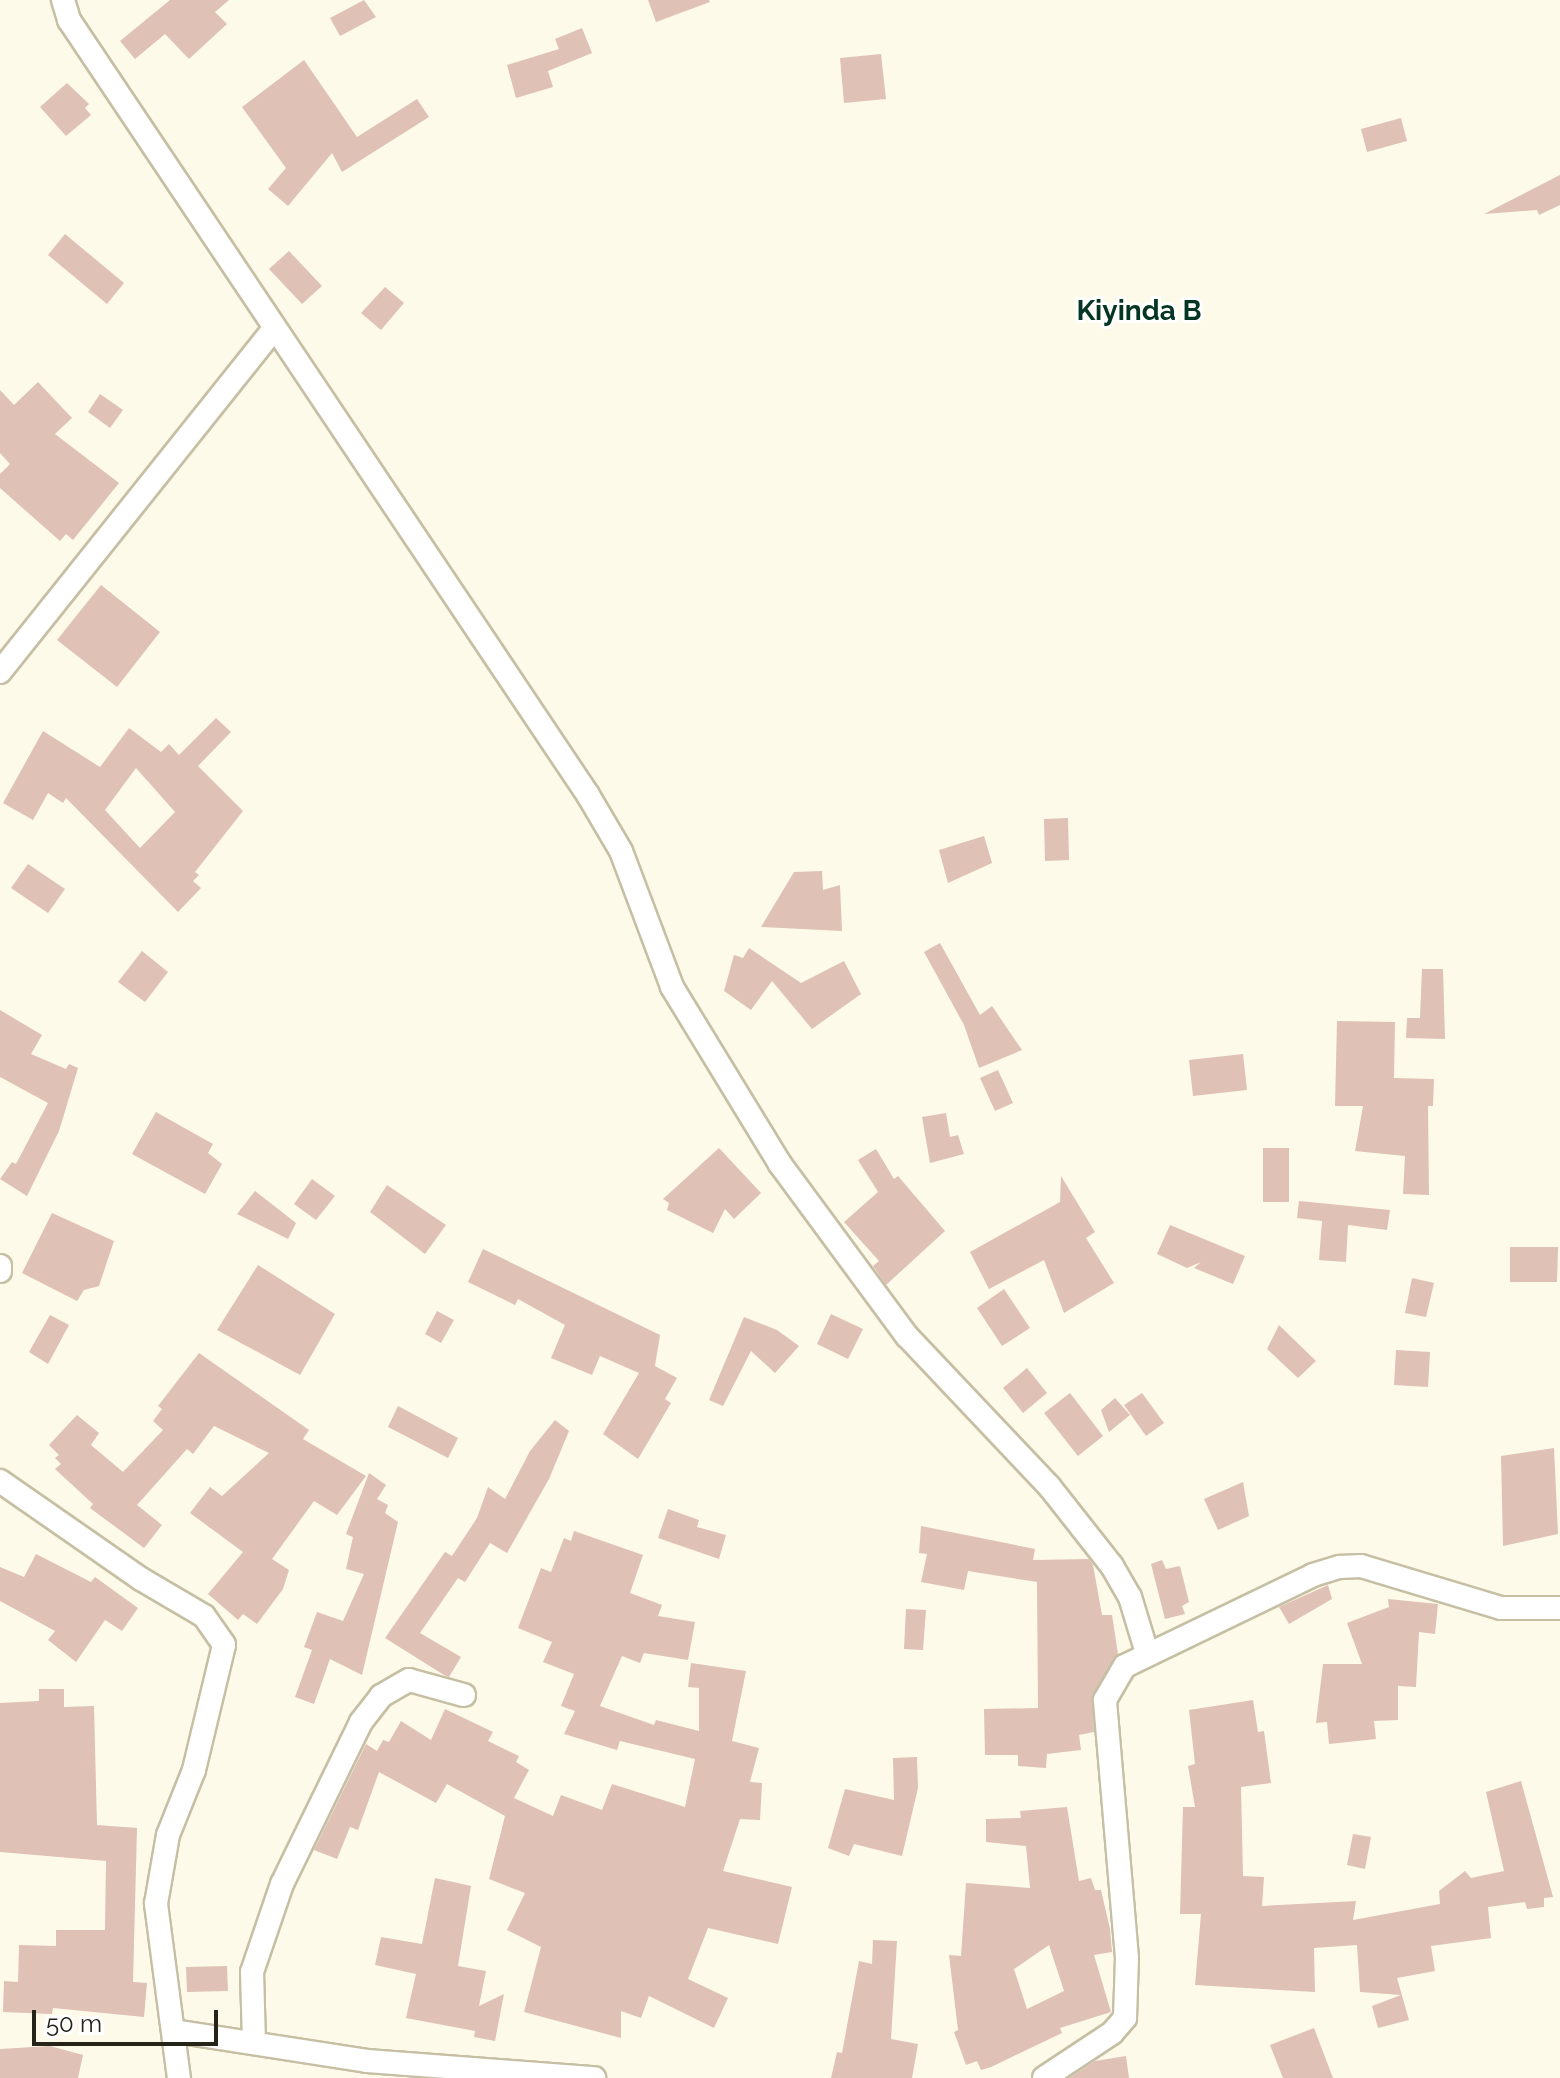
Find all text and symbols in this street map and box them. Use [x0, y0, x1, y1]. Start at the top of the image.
district label: Kiyinda B [1076, 294, 1202, 328]
scale bar [36, 1994, 222, 2044]
text: 50 m [46, 2009, 102, 2038]

